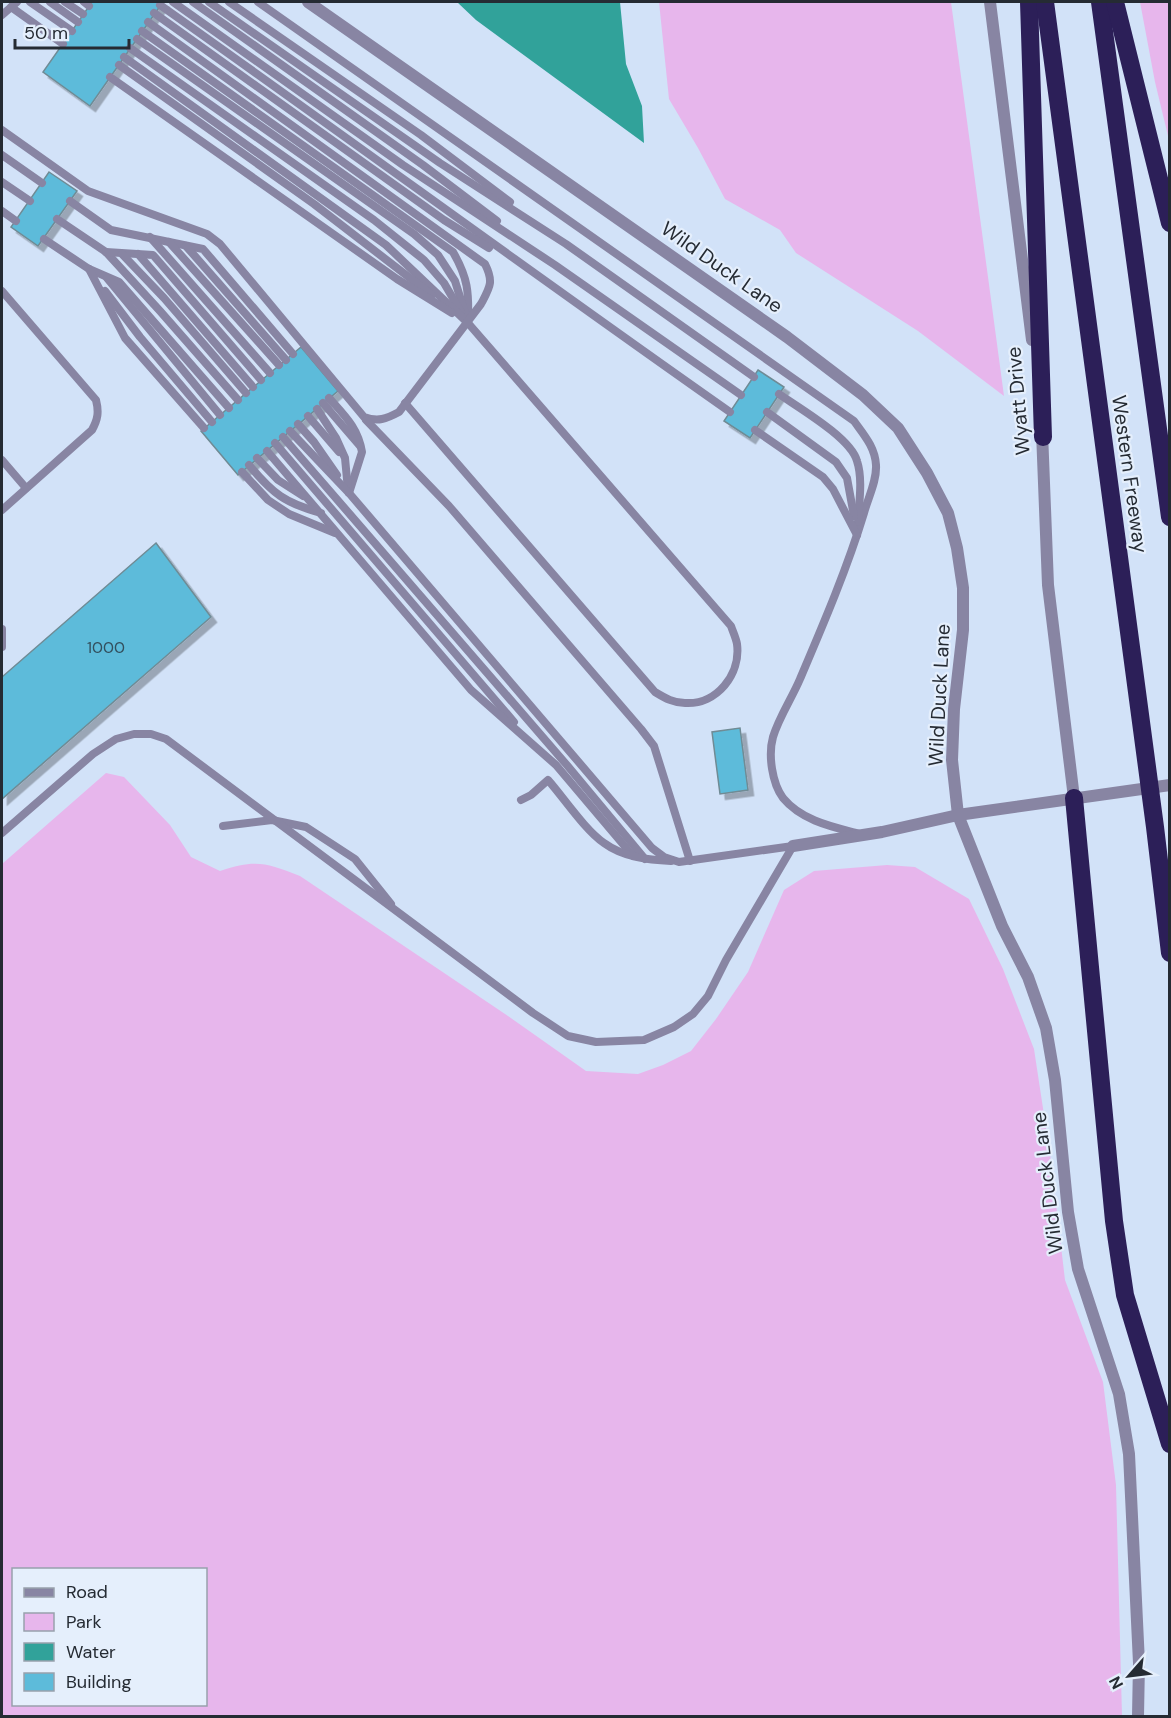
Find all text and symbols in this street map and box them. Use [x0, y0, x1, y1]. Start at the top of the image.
scale bar [15, 12, 129, 50]
text: 50 m [24, 21, 68, 45]
street label: Wild Duck Lane [656, 215, 788, 319]
street label: Wyatt Drive [1000, 346, 1036, 456]
street label: Western Freeway [1106, 393, 1154, 555]
street label: Wild Duck Lane [922, 623, 956, 767]
house number: 1000 [87, 637, 125, 658]
street label: Wild Duck Lane [1025, 1111, 1069, 1255]
legend [12, 1568, 207, 1706]
text: Road [66, 1580, 108, 1604]
text: Park [66, 1610, 102, 1634]
text: Water [66, 1640, 116, 1664]
north arrow [1099, 1646, 1159, 1706]
text: Building [66, 1670, 131, 1694]
text: N [1104, 1673, 1128, 1693]

